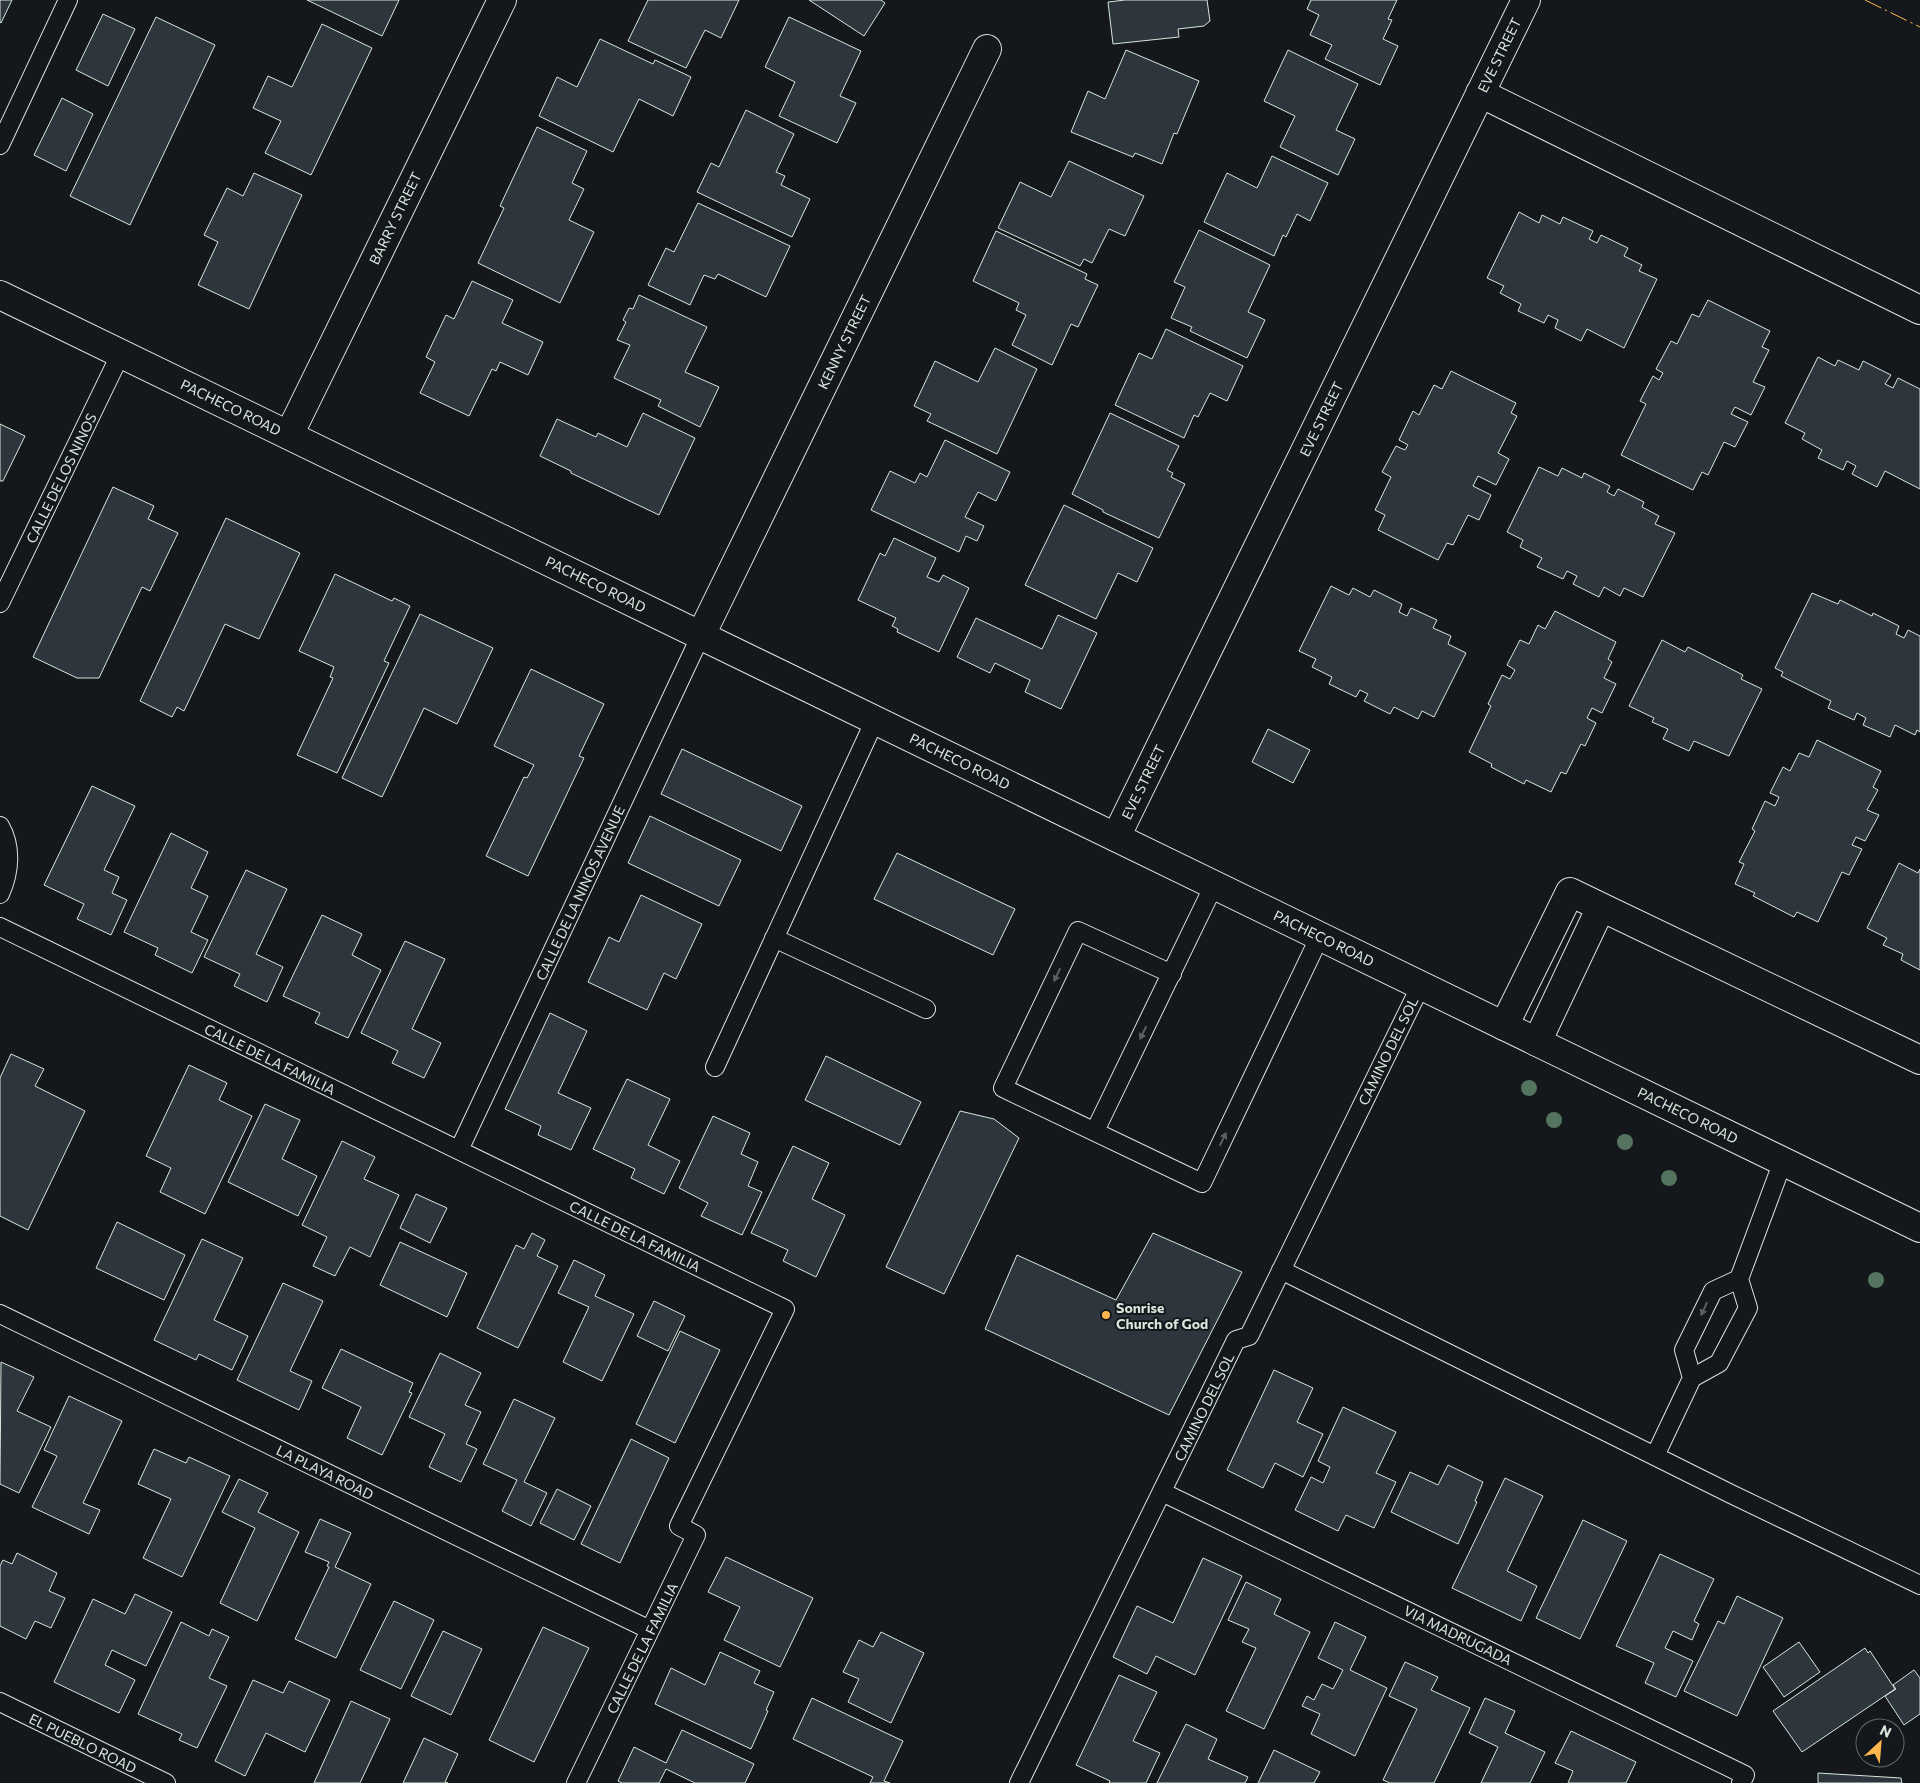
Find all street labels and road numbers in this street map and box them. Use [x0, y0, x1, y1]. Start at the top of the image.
street label: EVE STREET [1474, 15, 1524, 95]
street label: BARRY STREET [365, 169, 425, 267]
street label: KENNY STREET [814, 292, 874, 392]
street label: PACHECO ROAD [178, 375, 284, 439]
street label: EVE STREET [1296, 379, 1346, 459]
street label: CALLE DE LOS NINOS [22, 410, 100, 546]
street label: PACHECO ROAD [543, 552, 649, 616]
street label: PACHECO ROAD [907, 729, 1013, 793]
street label: EVE STREET [1118, 742, 1168, 822]
street label: CALLE DE LA NINOS AVENUE [532, 803, 628, 983]
street label: PACHECO ROAD [1271, 906, 1377, 970]
street label: CAMINO DEL SOL [1354, 994, 1422, 1108]
street label: CALLE DE LA FAMILIA [202, 1020, 339, 1098]
street label: PACHECO ROAD [1635, 1083, 1741, 1147]
street label: CALLE DE LA FAMILIA [567, 1197, 704, 1275]
street label: CAMINO DEL SOL [1170, 1350, 1238, 1464]
street label: LA PLAYA ROAD [274, 1441, 376, 1503]
street label: CALLE DE LA FAMILIA [603, 1579, 681, 1716]
street label: VIA MADRUGADA [1401, 1601, 1515, 1669]
street label: EL PUEBLO ROAD [27, 1710, 139, 1776]

